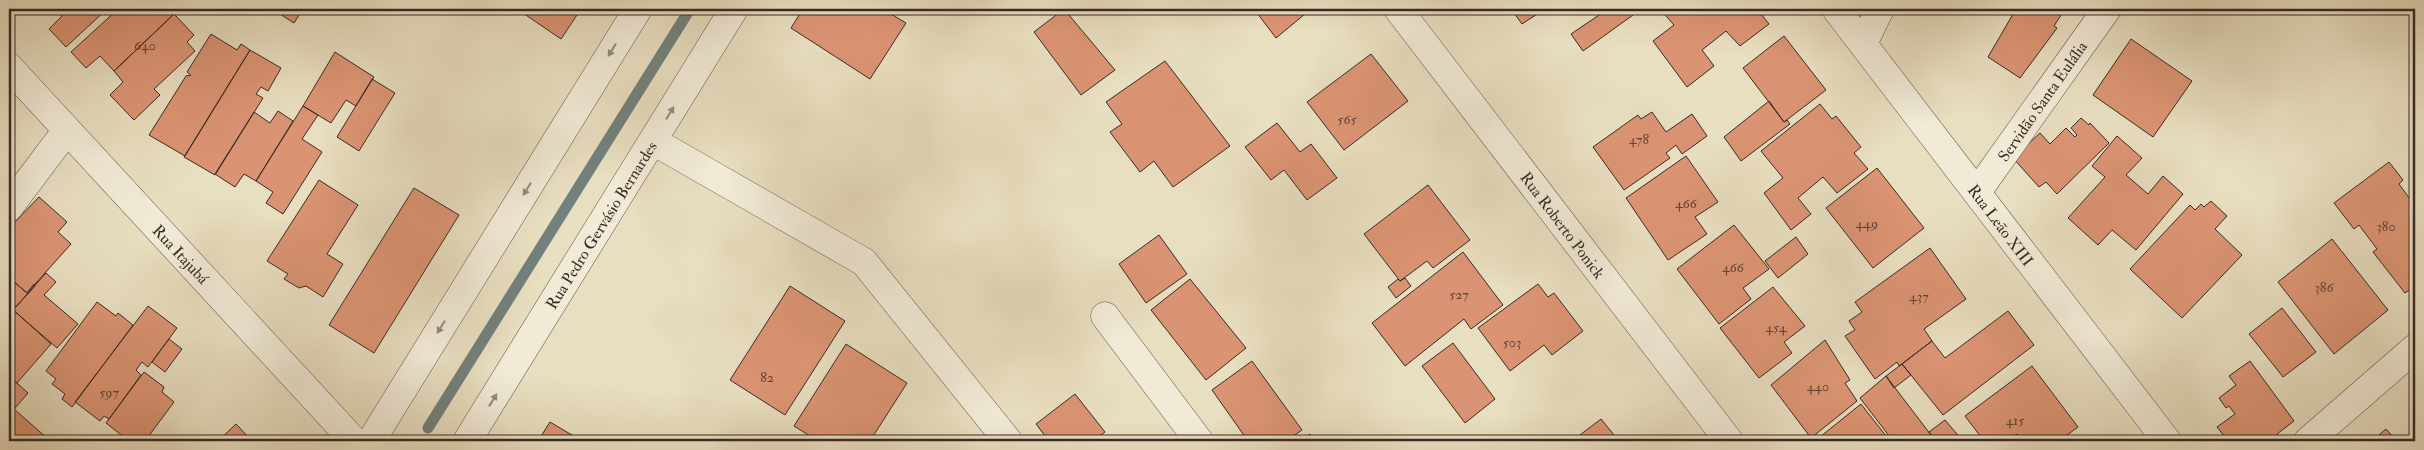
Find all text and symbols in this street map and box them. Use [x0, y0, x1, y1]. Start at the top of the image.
house number: 640 [134, 37, 156, 54]
street label: Servidão Santa Eulália [1994, 37, 2092, 166]
one-way arrow [607, 44, 617, 57]
one-way arrow [665, 106, 675, 119]
house number: 565 [1337, 111, 1358, 128]
house number: 478 [1629, 131, 1650, 148]
street label: Rua Pedro Gervásio Bernardes [542, 138, 662, 313]
street label: Rua Roberto Ponick [1516, 168, 1609, 283]
street label: Rua Leão XIII [1963, 181, 2037, 270]
one-way arrow [522, 182, 531, 195]
house number: 466 [1675, 195, 1698, 212]
house number: 449 [1856, 215, 1878, 232]
house number: 380 [2376, 218, 2396, 235]
street label: Rua Itajubá [148, 221, 213, 289]
house number: 466 [1722, 259, 1745, 276]
house number: 386 [2315, 279, 2334, 296]
house number: 527 [1449, 286, 1469, 303]
house number: 437 [1909, 288, 1929, 305]
house number: 454 [1766, 319, 1788, 336]
one-way arrow [437, 320, 446, 333]
house number: 503 [1503, 334, 1521, 351]
house number: 82 [760, 369, 774, 386]
house number: 440 [1807, 378, 1829, 395]
house number: 597 [99, 384, 119, 401]
one-way arrow [488, 393, 497, 406]
house number: 415 [2006, 412, 2025, 429]

